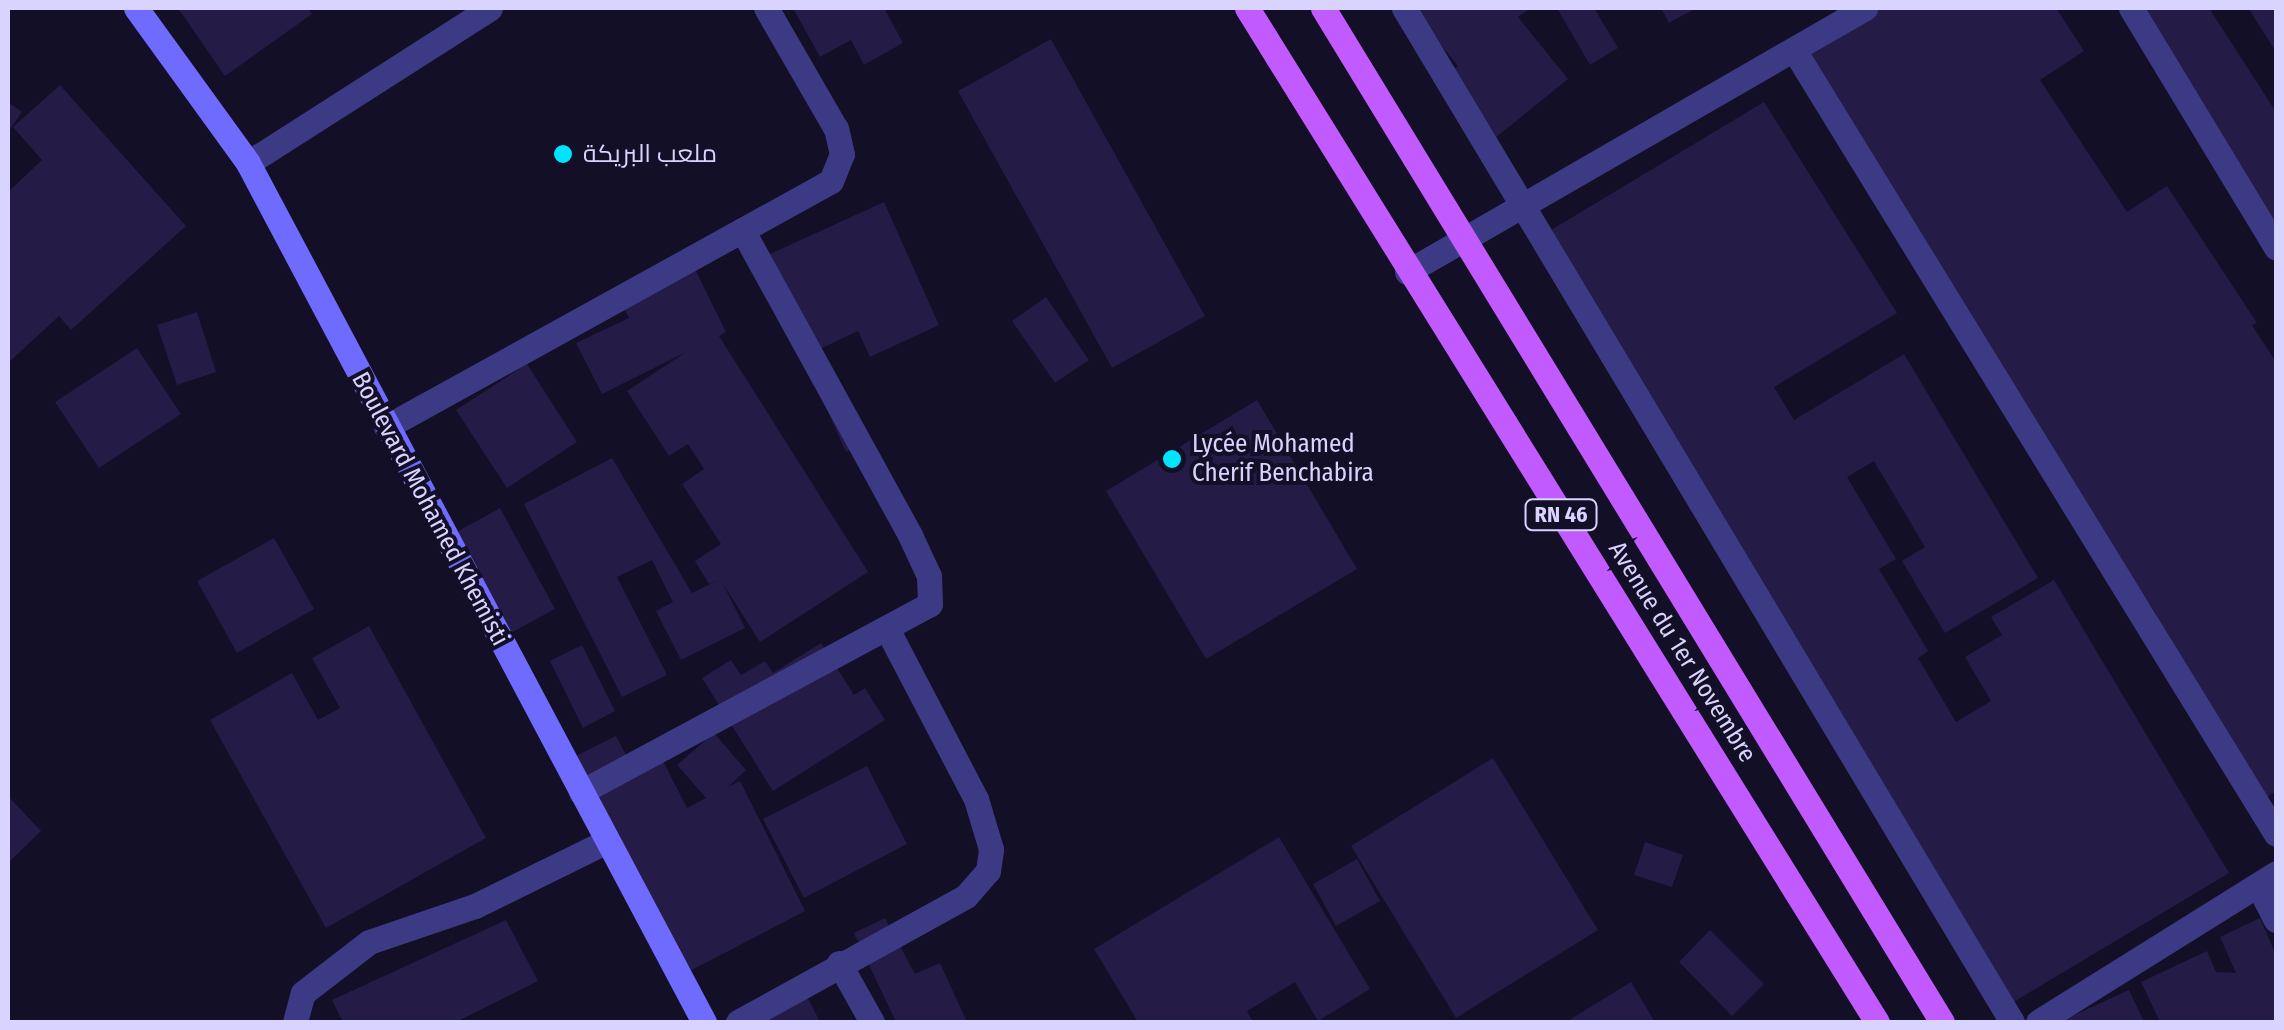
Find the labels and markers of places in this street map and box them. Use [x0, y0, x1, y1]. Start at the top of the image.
place label: ملعب البريكة [583, 139, 717, 169]
marker: ملعب البريكة [552, 143, 574, 165]
place label: Lycée Mohamed Cherif Benchabira [1192, 430, 1374, 489]
marker: Lycée Mohamed Cherif Benchabira [1161, 448, 1183, 470]

